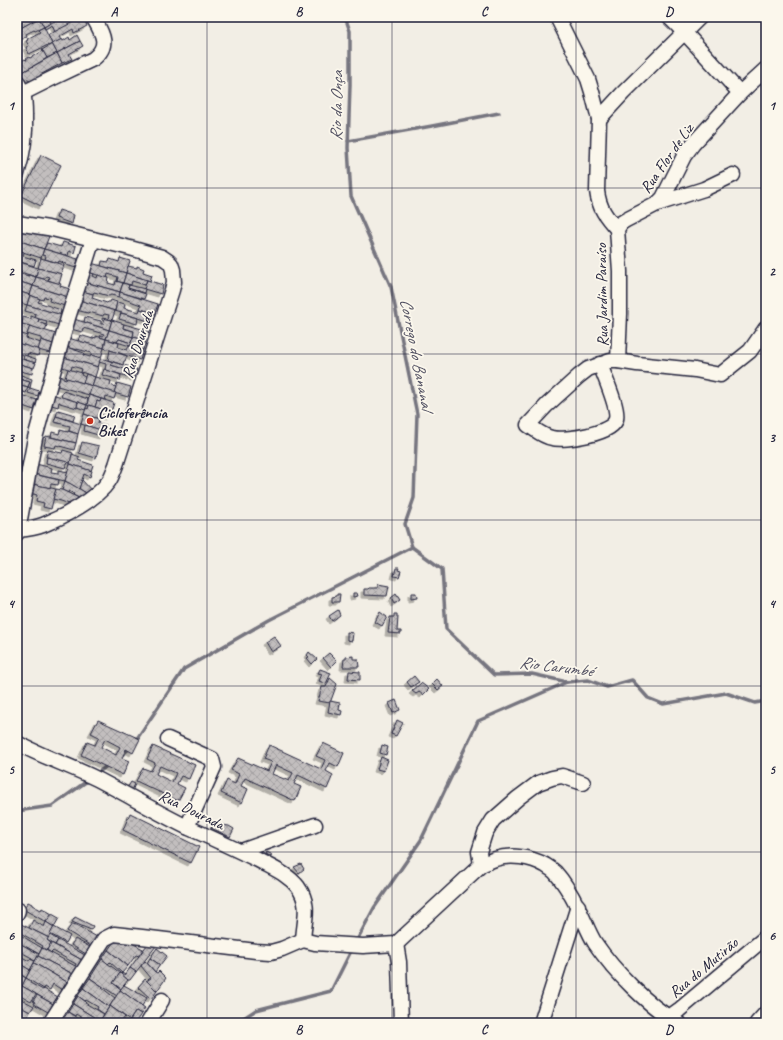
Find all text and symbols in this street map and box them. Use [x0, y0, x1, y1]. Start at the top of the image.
text: A [111, 4, 119, 20]
text: B [296, 4, 304, 20]
text: C [481, 4, 489, 20]
text: D [665, 4, 674, 20]
water label: Rio da Onça [325, 69, 348, 141]
text: 1 [8, 98, 16, 114]
text: 1 [769, 98, 777, 114]
street label: Rua Flor de Liz [636, 118, 699, 197]
street label: Rua Jardim Paraíso [591, 242, 613, 347]
text: 2 [8, 264, 15, 280]
text: 2 [769, 264, 776, 280]
water label: Corrego do Bananal [395, 297, 439, 418]
street label: Rua Dourada [118, 306, 159, 381]
place label: Cicloferência Bikes [98, 403, 169, 441]
marker: Cicloferência Bikes [85, 416, 95, 426]
text: 3 [8, 430, 15, 446]
text: 3 [769, 430, 776, 446]
text: 4 [8, 596, 16, 612]
text: 4 [769, 596, 777, 612]
water label: Rio Carumbé [518, 652, 599, 682]
text: 5 [8, 762, 15, 778]
text: 5 [769, 762, 776, 778]
street label: Rua Dourada [156, 786, 229, 835]
text: 6 [8, 928, 15, 944]
text: 6 [769, 928, 776, 944]
street label: Rua do Mutirão [665, 932, 743, 1002]
text: A [111, 1022, 119, 1038]
text: B [296, 1022, 304, 1038]
text: C [481, 1022, 489, 1038]
text: D [665, 1022, 674, 1038]

